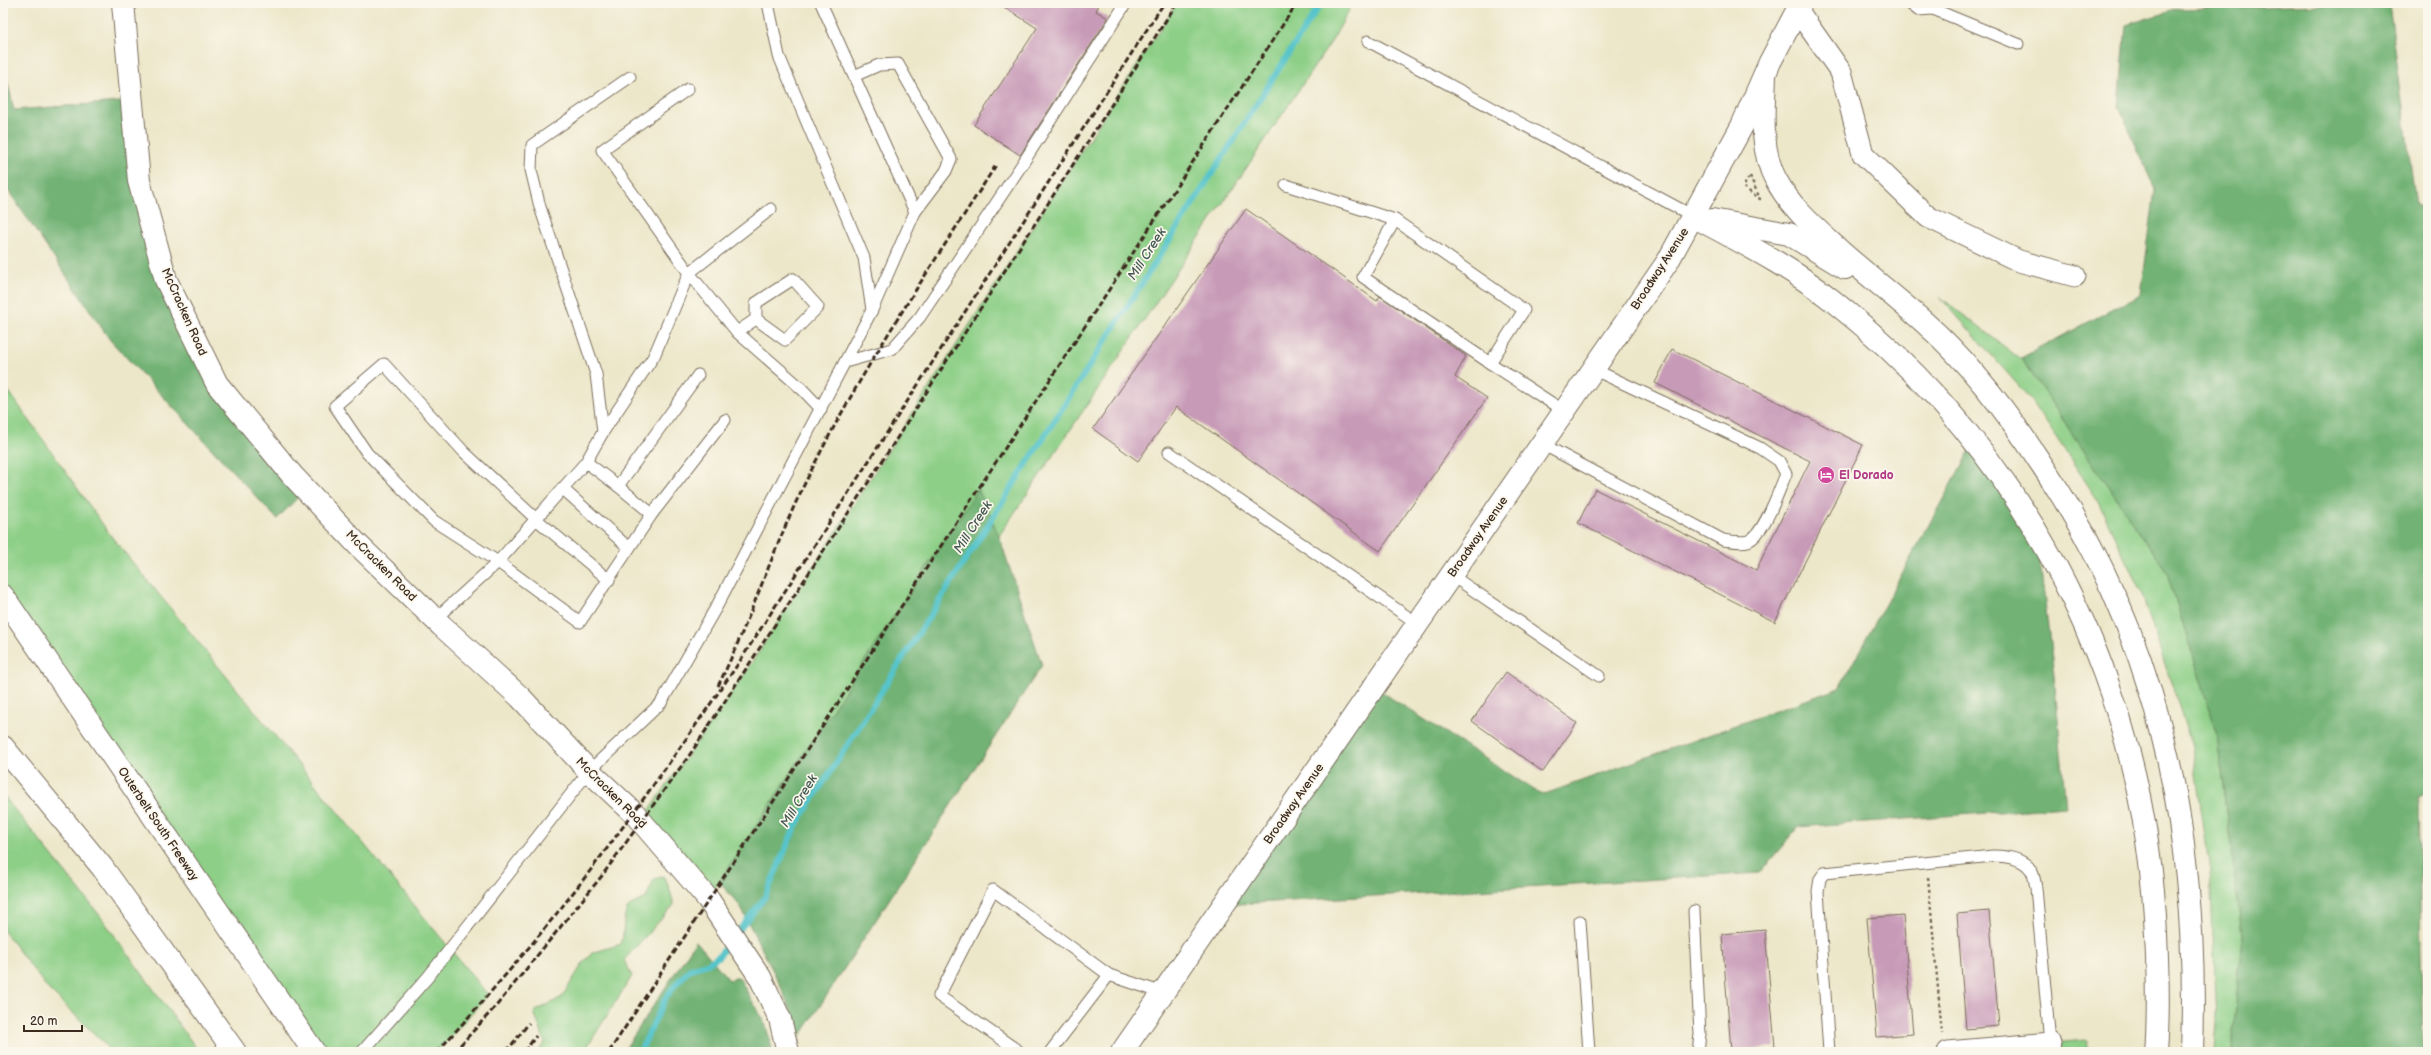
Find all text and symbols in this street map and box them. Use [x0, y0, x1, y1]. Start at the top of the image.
water label: Mill Creek [1124, 224, 1170, 283]
street label: Broadway Avenue [1628, 225, 1692, 313]
street label: McCracken Road [158, 266, 210, 358]
hotel icon: El Dorado [1816, 465, 1836, 485]
place label: El Dorado [1839, 468, 1894, 483]
street label: Broadway Avenue [1445, 494, 1511, 580]
water label: Mill Creek [950, 497, 996, 556]
street label: McCracken Road [342, 527, 420, 605]
street label: McCracken Road [572, 754, 650, 832]
street label: Broadway Avenue [1261, 761, 1327, 847]
street label: Outerbelt South Freeway [114, 764, 202, 884]
water label: Mill Creek [777, 771, 821, 830]
scale bar [24, 1007, 82, 1033]
text: 20 m [30, 1014, 57, 1029]

